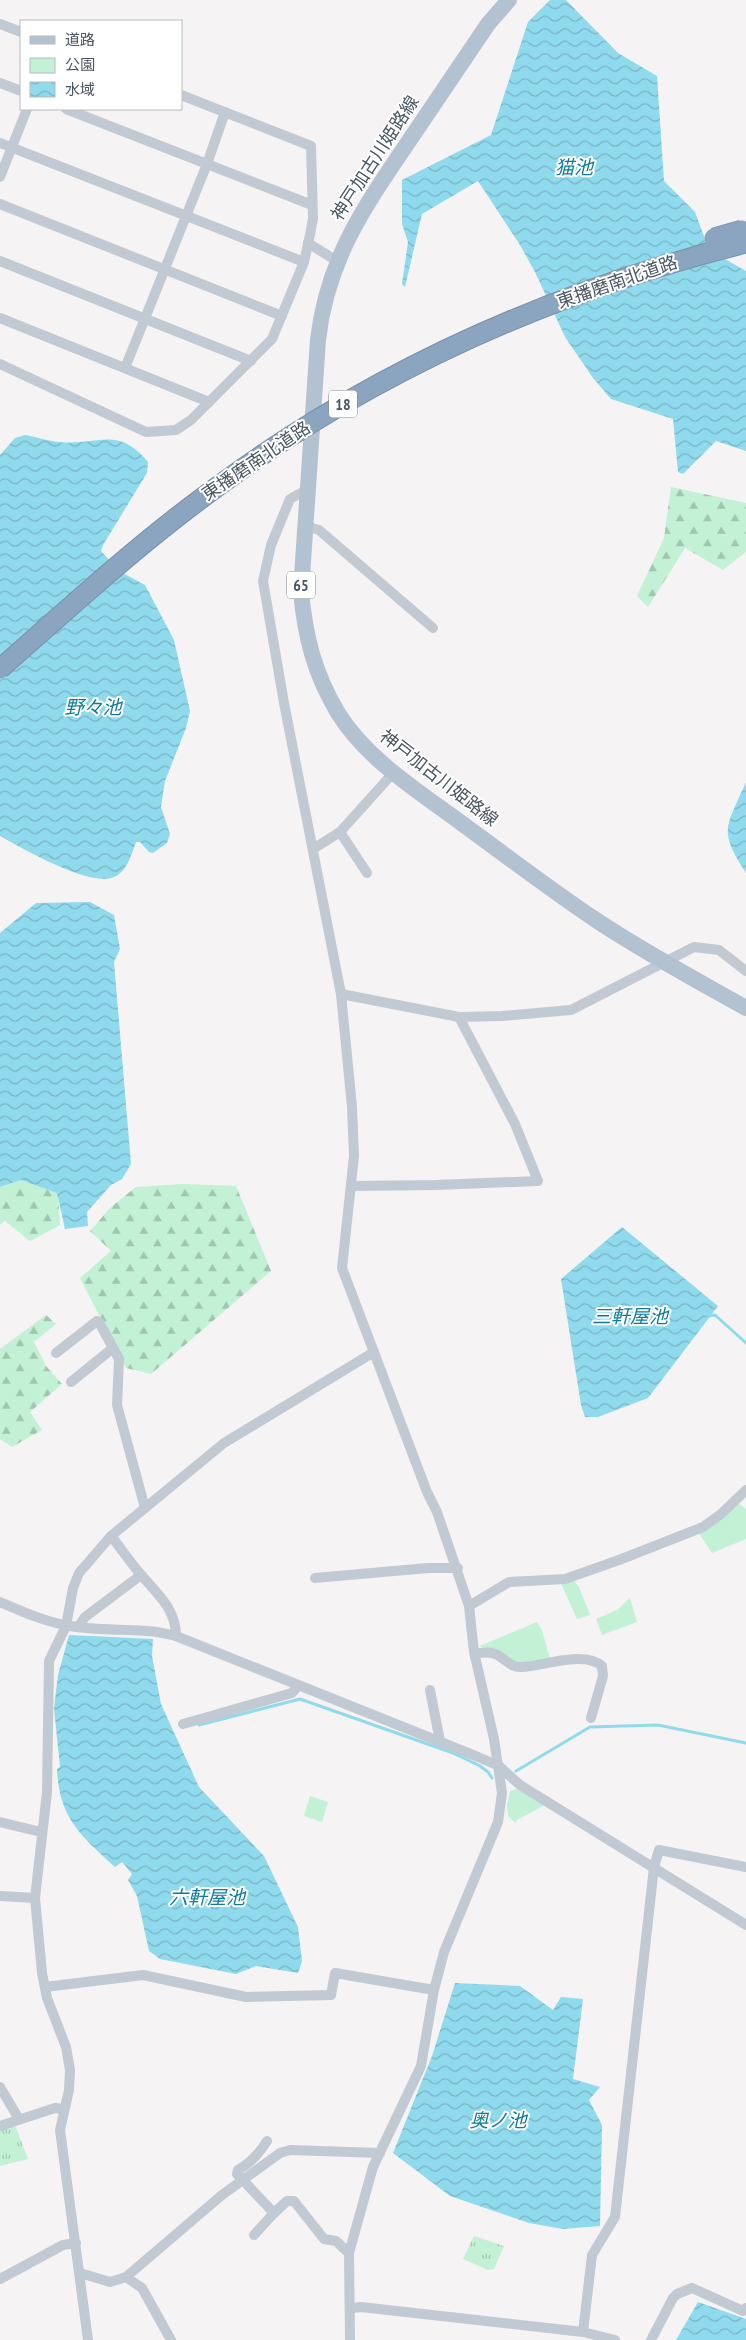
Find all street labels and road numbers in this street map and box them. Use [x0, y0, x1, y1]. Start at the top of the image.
street label: 神戸加古川姫路線 [326, 91, 423, 224]
street label: 東播磨南北道路 [554, 250, 680, 313]
road number: 18 [329, 390, 357, 418]
street label: 東播磨南北道路 [197, 416, 314, 505]
road number: 65 [287, 572, 315, 598]
street label: 神戸加古川姫路線 [375, 724, 503, 831]

